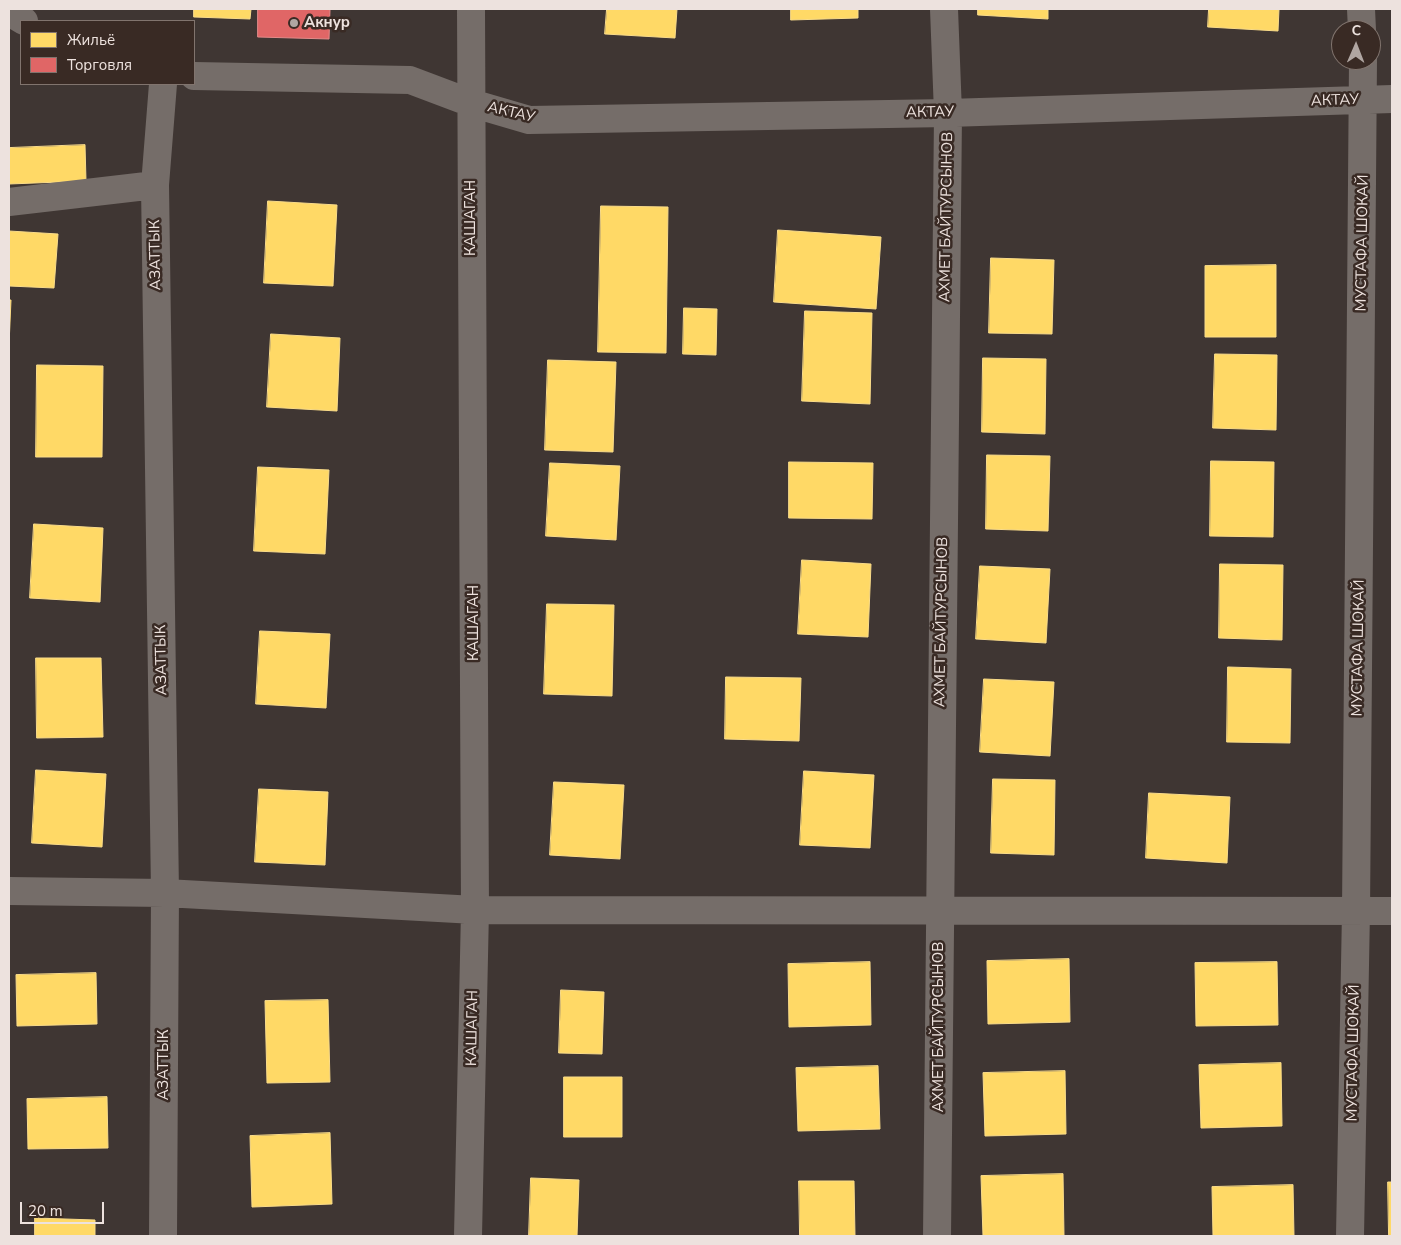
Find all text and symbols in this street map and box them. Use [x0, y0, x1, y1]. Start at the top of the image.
place label: Акнур [304, 14, 350, 32]
marker: Акнур [288, 17, 300, 29]
legend [20, 20, 195, 85]
north arrow [1331, 20, 1381, 70]
text: С [1351, 21, 1361, 40]
text: Жильё [67, 30, 115, 50]
text: Торговля [67, 55, 132, 75]
street label: АКТАУ [1311, 91, 1359, 111]
street label: АКТАУ [486, 99, 536, 127]
street label: АКТАУ [906, 104, 954, 122]
street label: АХМЕТ БАЙТУРСЫНОВ [937, 132, 957, 302]
street label: МУСТАФА ШОКАЙ [1353, 174, 1373, 312]
street label: КАШАГАН [462, 180, 480, 256]
street label: АЗАТТЫК [146, 219, 166, 291]
street label: АХМЕТ БАЙТУРСЫНОВ [932, 537, 952, 707]
street label: МУСТАФА ШОКАЙ [1349, 579, 1369, 717]
street label: КАШАГАН [465, 585, 483, 661]
street label: АЗАТТЫК [152, 624, 172, 696]
street label: АХМЕТ БАЙТУРСЫНОВ [930, 942, 948, 1112]
street label: МУСТАФА ШОКАЙ [1344, 984, 1364, 1122]
street label: КАШАГАН [463, 990, 483, 1066]
street label: АЗАТТЫК [155, 1030, 173, 1100]
scale bar [22, 1192, 106, 1224]
text: 20 m [28, 1201, 63, 1221]

